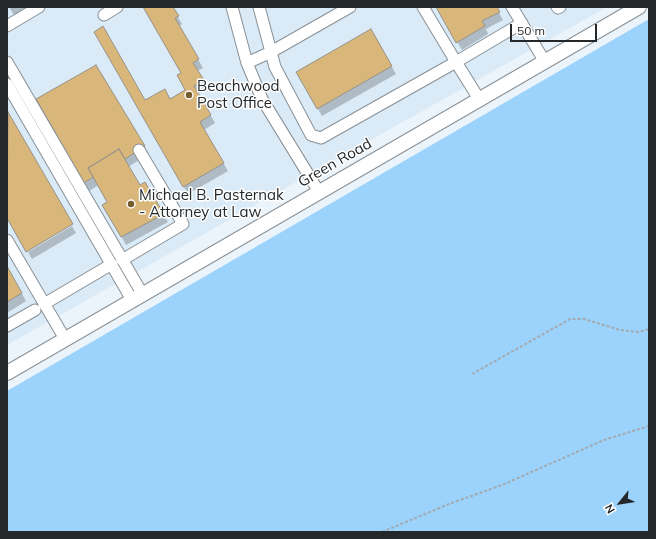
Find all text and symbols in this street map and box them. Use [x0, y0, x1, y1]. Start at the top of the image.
scale bar [512, 16, 599, 42]
text: 50 m [517, 23, 545, 38]
place label: Beachwood Post Office [197, 77, 280, 112]
marker: Beachwood Post Office [184, 90, 194, 100]
street label: Green Road [295, 135, 375, 191]
place label: Michael B. Pasternak - Attorney at Law [139, 186, 284, 221]
marker: Michael B. Pasternak - Attorney at Law [126, 199, 136, 209]
north arrow [600, 483, 640, 523]
text: N [601, 502, 618, 516]

